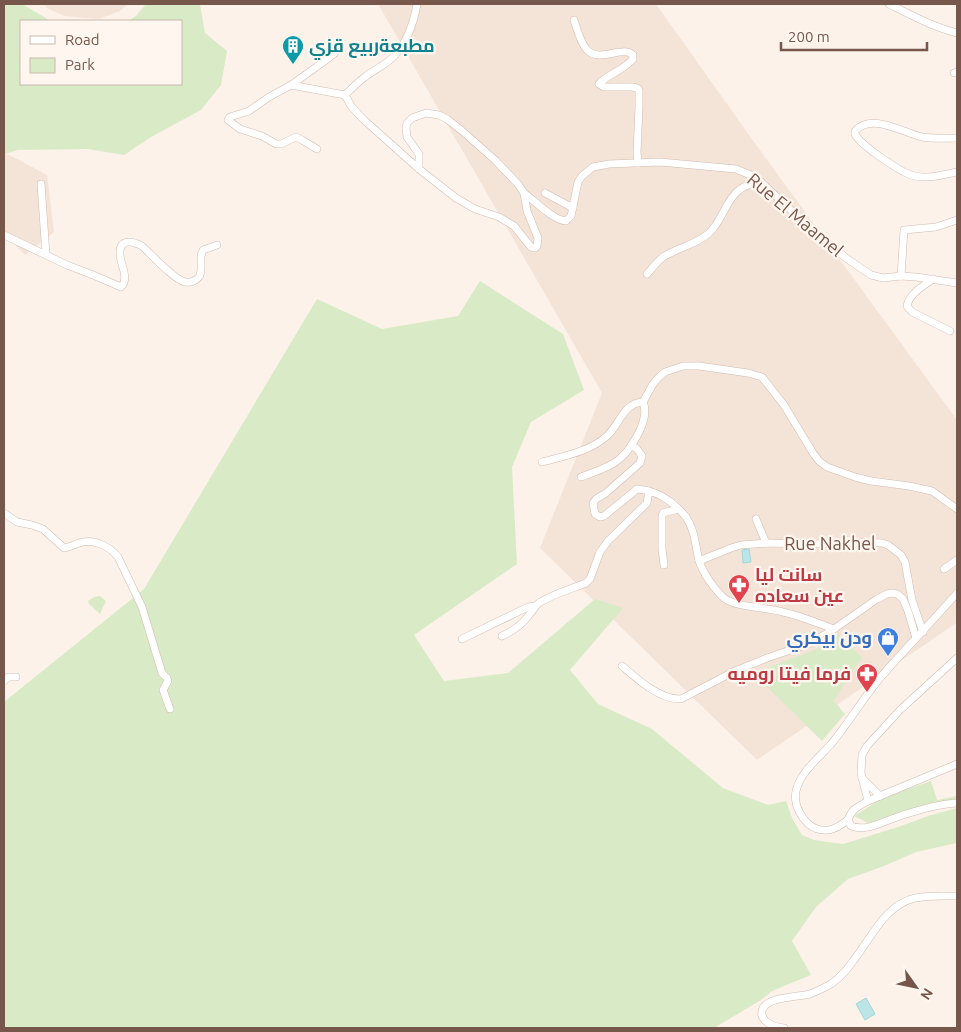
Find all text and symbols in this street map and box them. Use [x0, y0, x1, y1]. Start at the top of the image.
legend [20, 20, 182, 85]
scale bar [781, 20, 927, 52]
text: 200 m [788, 28, 830, 45]
text: Road [65, 31, 100, 48]
building icon: مطبعةربيع قزي [281, 34, 305, 65]
place label: مطبعةربيع قزي [309, 35, 435, 60]
text: Park [65, 56, 95, 73]
street label: Rue El Maamel [744, 168, 848, 260]
street label: Rue Nakhel [784, 533, 876, 553]
place label: سانت ليا عين سعاده [755, 564, 844, 607]
pharmacy icon: سانت ليا عين سعاده [727, 573, 751, 604]
shop icon: ودن بيكري [876, 626, 900, 657]
place label: ودن بيكري [786, 627, 872, 652]
pharmacy icon: فرما فيتا روميه [855, 662, 879, 693]
place label: فرما فيتا روميه [727, 663, 851, 685]
north arrow [891, 962, 941, 1012]
text: N [917, 985, 936, 1003]

